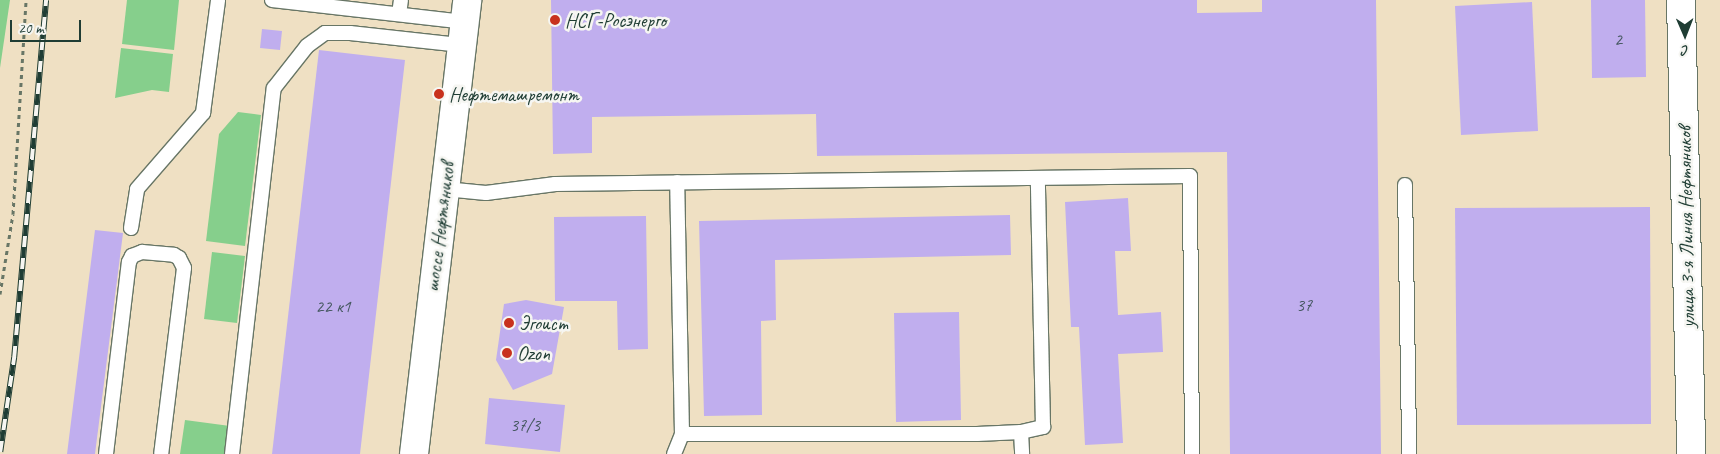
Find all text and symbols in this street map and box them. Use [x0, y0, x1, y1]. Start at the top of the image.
place label: НСГ-Росэнерго [565, 8, 666, 32]
scale bar [12, 10, 84, 42]
north arrow [1660, 10, 1710, 60]
marker: НСГ-Росэнерго [549, 14, 561, 26]
text: 20 m [18, 19, 44, 38]
house number: 2 [1614, 28, 1622, 50]
text: С [1682, 42, 1689, 59]
place label: Нефтемашремонт [449, 82, 579, 106]
marker: Нефтемашремонт [433, 88, 445, 100]
street label: улица 3-я Линия Нефтяников [1672, 126, 1700, 328]
street label: шоссе Нефтяников [420, 162, 460, 292]
house number: 37 [1296, 294, 1312, 316]
house number: 22 к1 [315, 295, 351, 317]
place label: Эгоист [519, 311, 568, 335]
marker: Эгоист [503, 317, 515, 329]
place label: Ozon [517, 341, 550, 365]
marker: Ozon [501, 347, 513, 359]
house number: 37/3 [510, 414, 540, 436]

